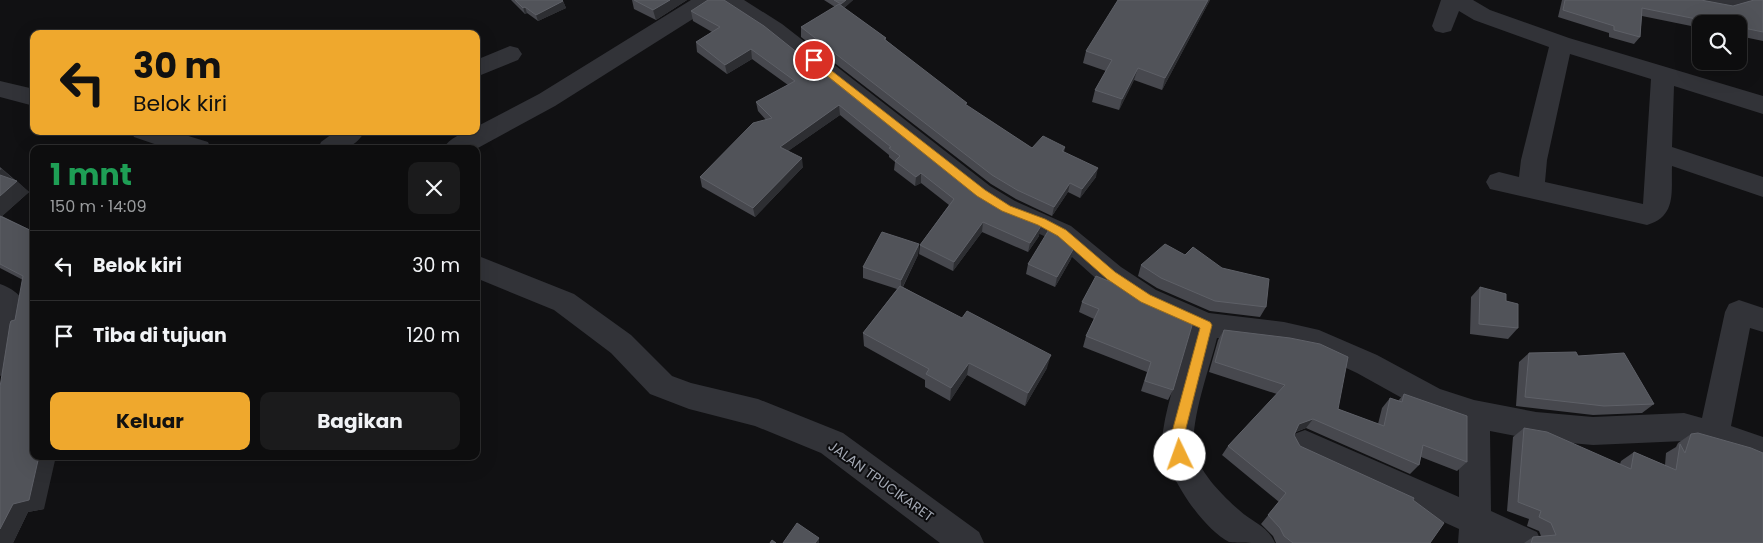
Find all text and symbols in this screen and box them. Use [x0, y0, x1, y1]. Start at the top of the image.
map controls [1692, 15, 1747, 70]
button: search [1692, 15, 1747, 70]
pin [793, 39, 835, 81]
text: 30 m [133, 41, 221, 90]
icon: arrive [800, 46, 828, 74]
icon: left [50, 50, 115, 115]
text: Belok kiri [133, 88, 227, 119]
text: 1 mnt [50, 153, 132, 196]
button: close [408, 162, 460, 214]
text: 150 m · 14:09 [50, 195, 147, 218]
icon: left [50, 252, 78, 280]
text: Belok kiri [93, 252, 182, 279]
text: 30 m [412, 252, 460, 279]
icon: arrive [50, 322, 78, 350]
text: Tiba di tujuan [93, 322, 227, 349]
text: 120 m [406, 322, 460, 349]
button: Keluar [50, 392, 250, 450]
button: Bagikan [260, 392, 460, 450]
position arrow [1153, 428, 1205, 480]
street label: JALAN TPUCIKARET [824, 436, 938, 526]

